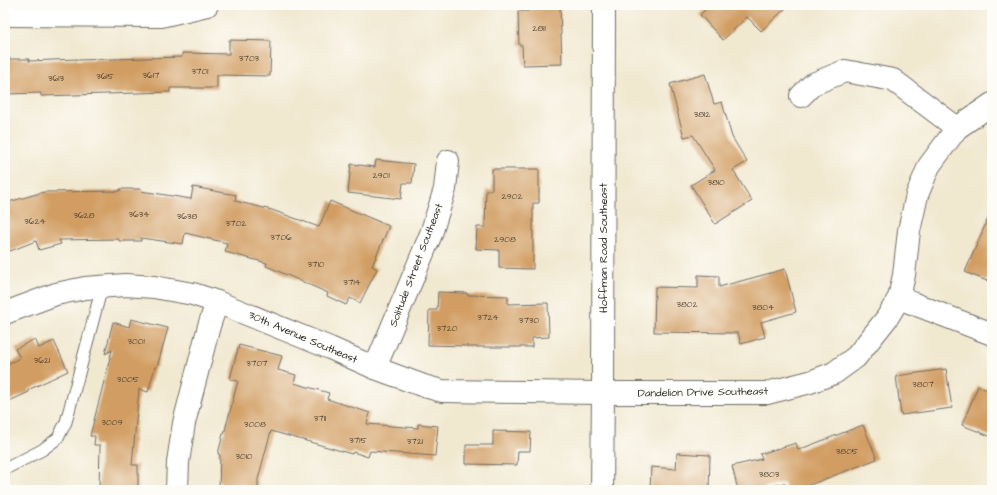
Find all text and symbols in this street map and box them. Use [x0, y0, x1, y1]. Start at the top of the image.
house number: 2811 [532, 22, 546, 35]
house number: 3703 [239, 52, 260, 65]
house number: 3701 [192, 65, 208, 78]
house number: 3617 [143, 69, 160, 82]
house number: 3615 [96, 70, 114, 83]
house number: 3613 [48, 72, 64, 85]
house number: 3812 [694, 108, 711, 121]
house number: 2901 [372, 169, 390, 182]
house number: 3810 [707, 176, 725, 189]
street label: Hoffman Road Southeast [596, 183, 611, 313]
house number: 2902 [501, 190, 523, 203]
street label: Solitude Street Southeast [385, 201, 447, 329]
house number: 3634 [129, 208, 149, 221]
house number: 3628 [73, 209, 95, 222]
house number: 3638 [177, 210, 197, 223]
house number: 3624 [24, 215, 46, 228]
house number: 3702 [226, 217, 247, 230]
house number: 3706 [270, 231, 292, 244]
house number: 2908 [494, 233, 516, 246]
house number: 3710 [308, 258, 325, 271]
house number: 3714 [343, 276, 361, 289]
house number: 3802 [676, 298, 698, 311]
house number: 3804 [752, 301, 774, 314]
street label: 30th Avenue Southeast [246, 307, 360, 367]
house number: 3724 [477, 311, 499, 324]
house number: 3730 [519, 314, 540, 327]
house number: 3720 [437, 322, 458, 335]
house number: 3001 [127, 335, 145, 348]
house number: 3621 [34, 354, 50, 367]
house number: 3707 [246, 357, 268, 370]
house number: 3005 [117, 373, 140, 386]
house number: 3807 [912, 378, 934, 391]
street label: Dandelion Drive Southeast [638, 383, 769, 401]
house number: 3711 [314, 412, 326, 425]
house number: 3009 [101, 416, 123, 429]
house number: 3008 [244, 418, 266, 431]
house number: 3715 [349, 434, 367, 447]
house number: 3721 [407, 435, 423, 448]
house number: 3805 [836, 445, 859, 458]
house number: 3010 [235, 450, 253, 463]
house number: 3803 [759, 468, 780, 481]

